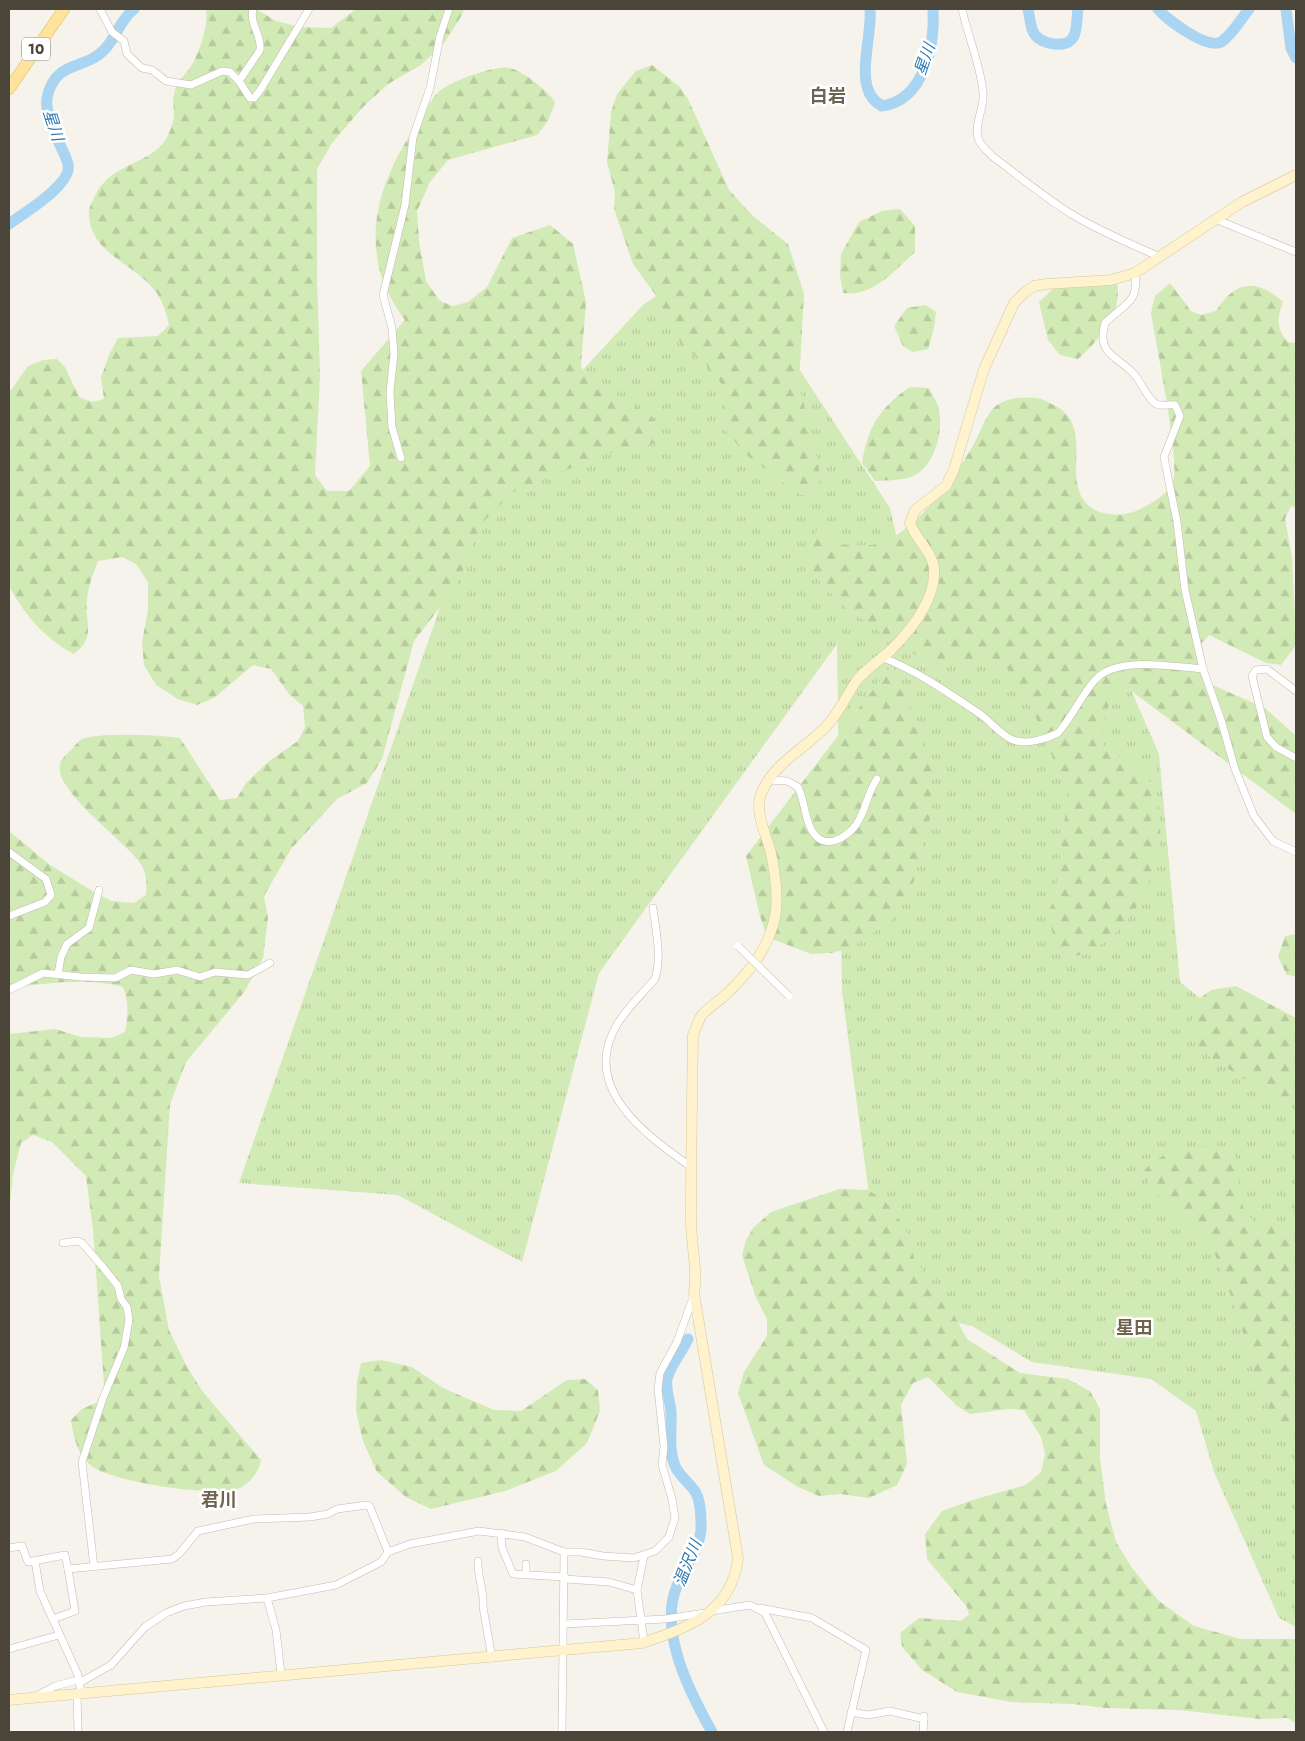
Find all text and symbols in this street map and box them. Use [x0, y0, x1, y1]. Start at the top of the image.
road number: 10 [22, 38, 50, 61]
water label: 星川 [908, 38, 941, 78]
district label: 白岩 [810, 83, 846, 109]
water label: 星川 [38, 106, 70, 146]
district label: 星田 [1116, 1315, 1152, 1341]
district label: 君川 [201, 1487, 237, 1513]
water label: 温沢川 [668, 1535, 708, 1590]

